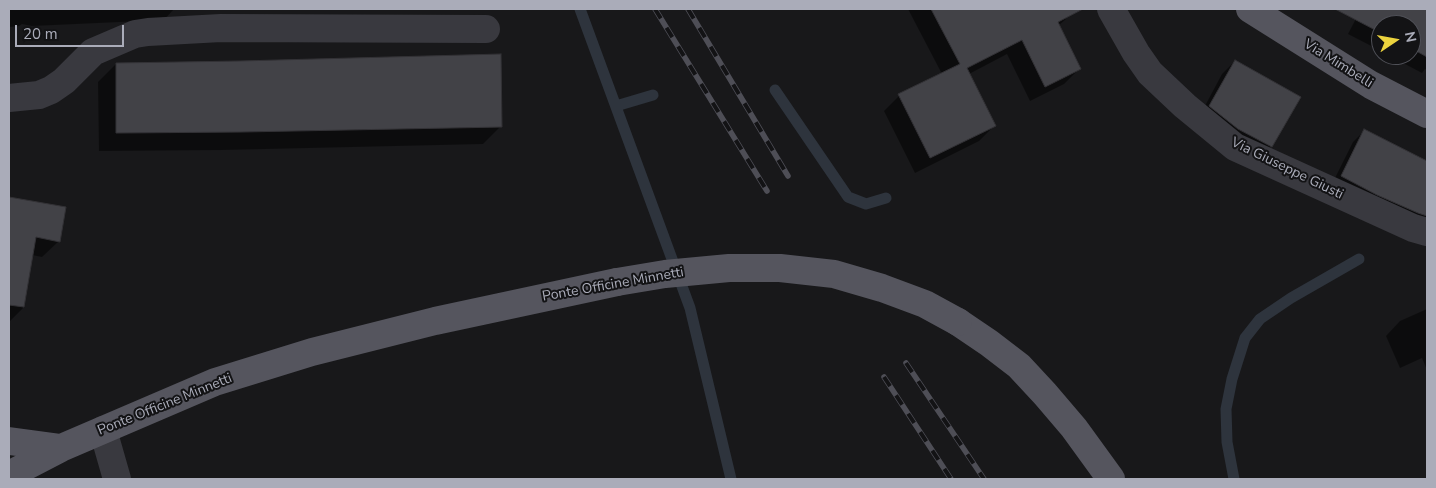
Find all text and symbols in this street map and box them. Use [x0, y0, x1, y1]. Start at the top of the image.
scale bar [18, 15, 126, 47]
north arrow [1371, 15, 1421, 65]
text: 20 m [23, 24, 58, 44]
text: N [1400, 30, 1421, 44]
street label: Via Mimbelli [1300, 36, 1376, 92]
street label: Via Giuseppe Giusti [1228, 135, 1346, 203]
street label: Ponte Officine Minnetti [541, 264, 685, 306]
street label: Ponte Officine Minnetti [95, 370, 235, 440]

